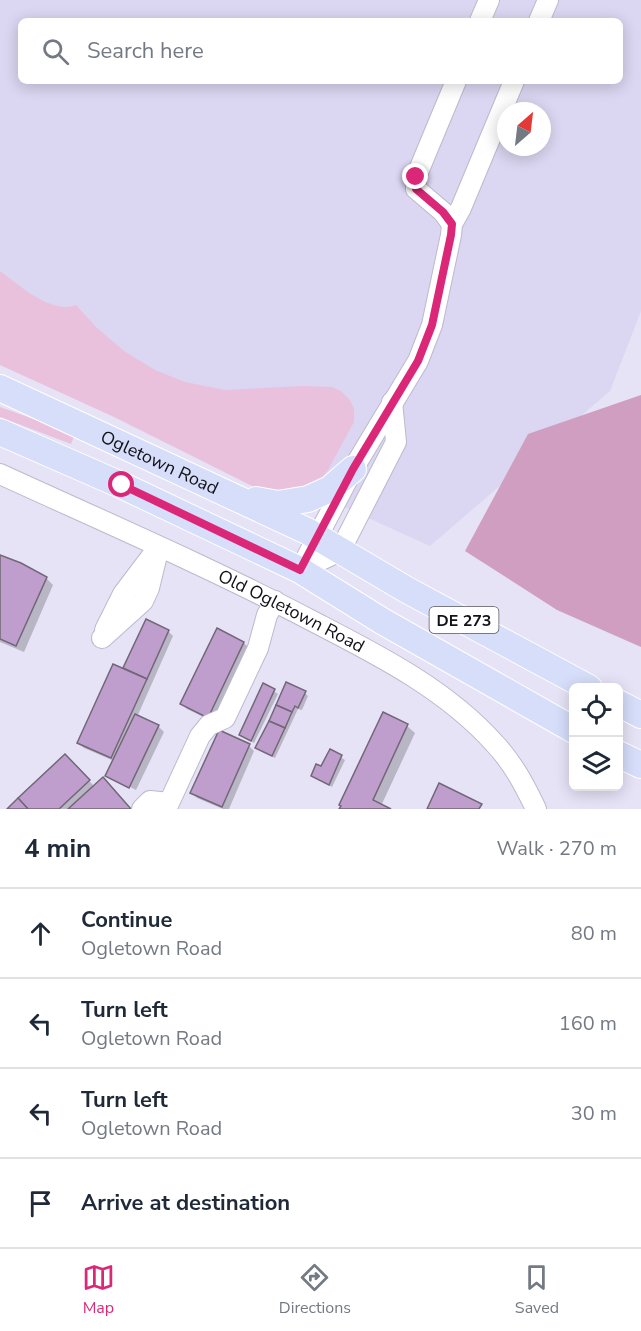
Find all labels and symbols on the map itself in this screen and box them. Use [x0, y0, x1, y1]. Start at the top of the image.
north arrow [497, 102, 551, 156]
route end [402, 163, 428, 189]
street label: Ogletown Road [97, 425, 222, 500]
route start [108, 471, 134, 497]
street label: Old Ogletown Road [214, 564, 369, 658]
road number: DE 273 [430, 607, 498, 633]

